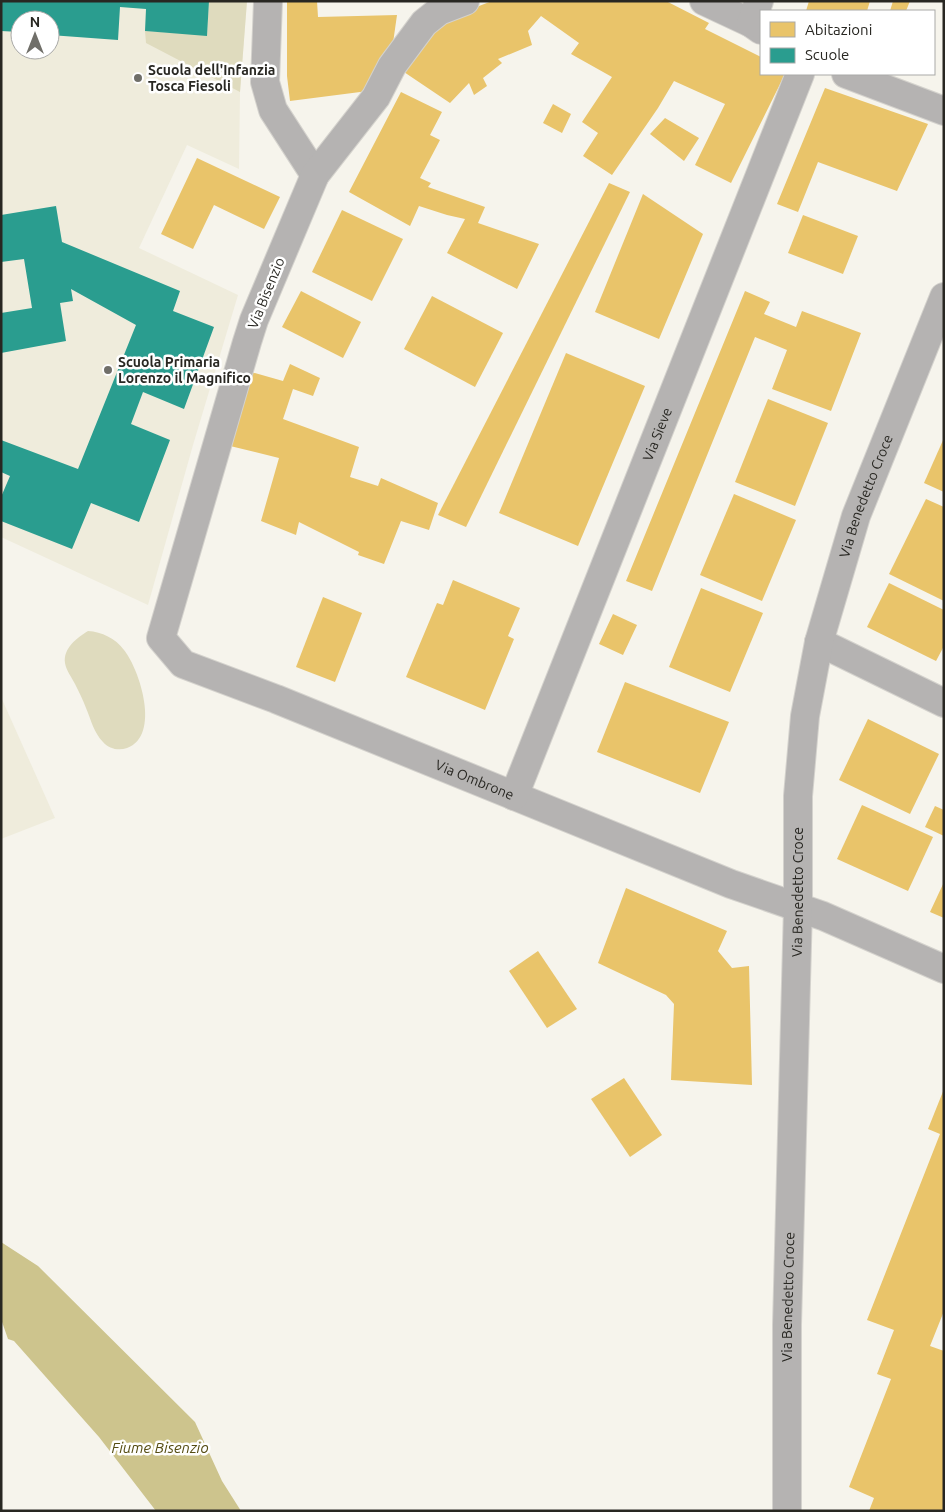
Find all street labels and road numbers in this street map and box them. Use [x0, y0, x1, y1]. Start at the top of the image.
street label: Via Bisenzio [244, 255, 288, 331]
street label: Via Sieve [639, 405, 675, 463]
street label: Via Benedetto Croce [836, 432, 896, 560]
street label: Via Ombrone [433, 757, 516, 803]
street label: Via Benedetto Croce [789, 827, 806, 957]
street label: Via Benedetto Croce [779, 1232, 797, 1362]

